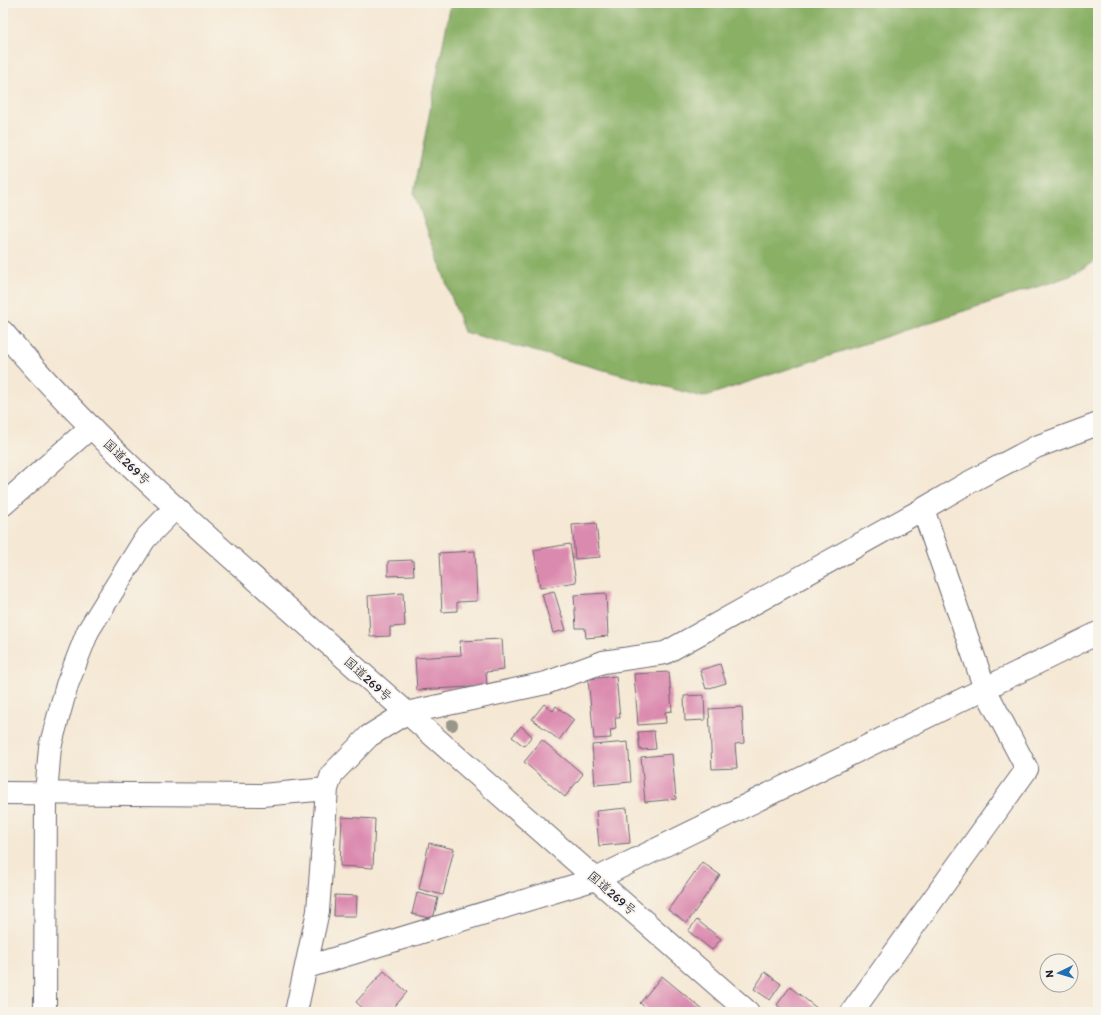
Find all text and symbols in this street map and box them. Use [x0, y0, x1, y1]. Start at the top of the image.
street label: 国道269号 [100, 436, 154, 488]
street label: 国道269号 [341, 654, 395, 704]
street label: 国道269号 [585, 868, 639, 918]
north arrow [1039, 953, 1079, 993]
text: N [1043, 970, 1056, 978]

